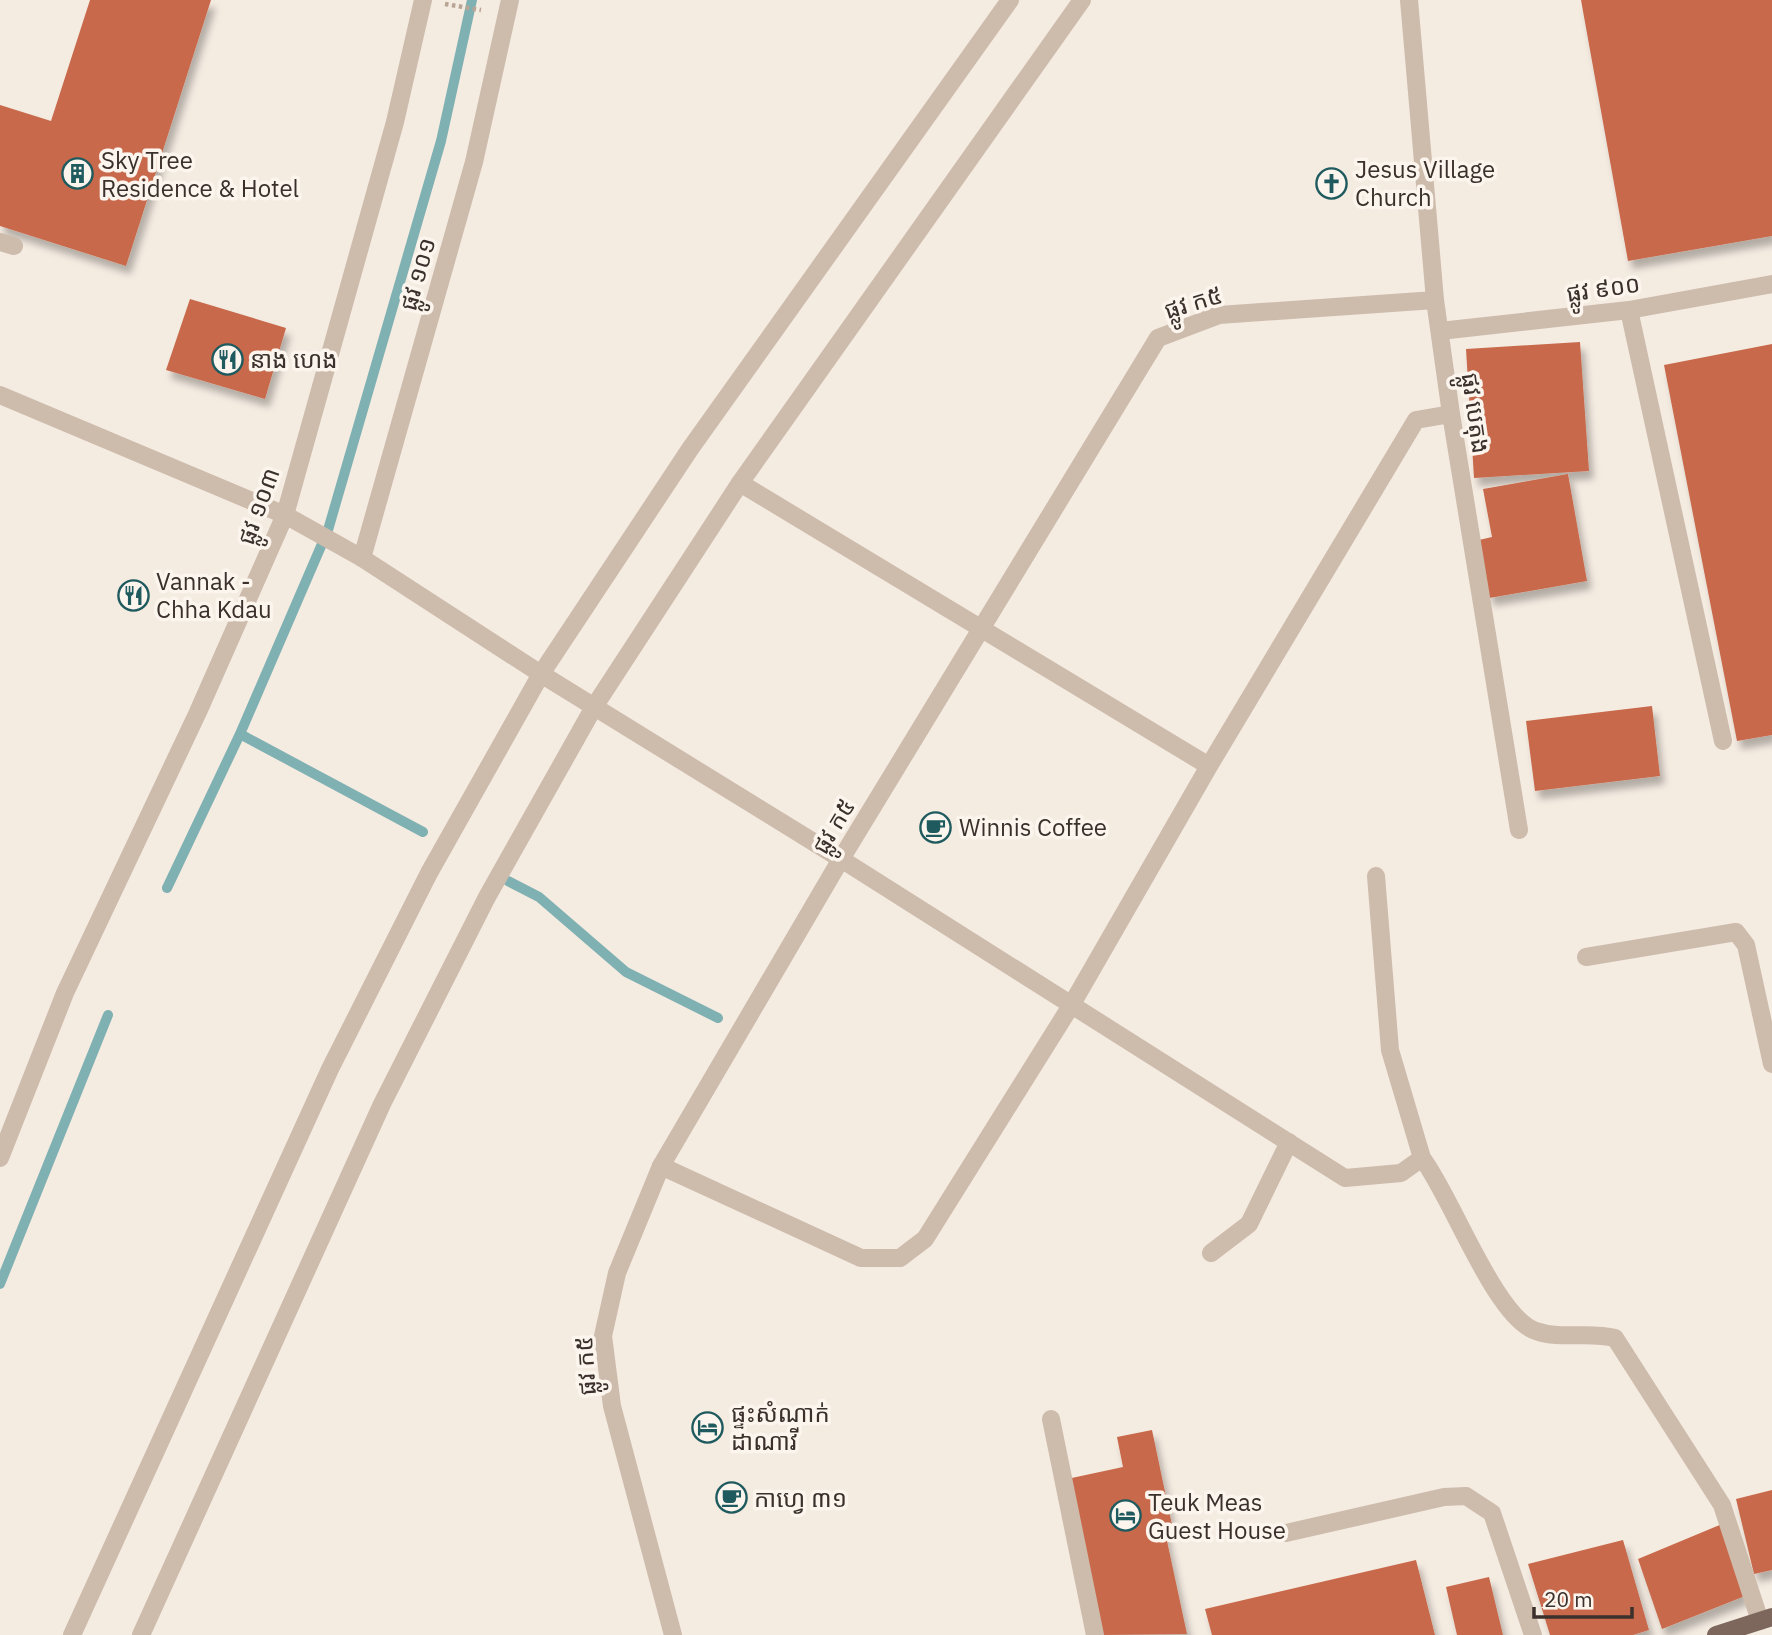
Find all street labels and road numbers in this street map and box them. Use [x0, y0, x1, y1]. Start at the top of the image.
street label: ផ្លូវ ១០១ [391, 234, 449, 316]
street label: ផ្លូវ ៩០០ [1564, 267, 1643, 316]
street label: ផ្លូវ ក៥ [1160, 278, 1228, 333]
street label: ផ្លូវ បេតុង [1447, 370, 1498, 457]
street label: ផ្លូវ ១០៣ [229, 463, 293, 551]
street label: ផ្លូវ ក៥ [804, 792, 868, 863]
street label: ផ្លូវ ក៥ [567, 1335, 610, 1397]

